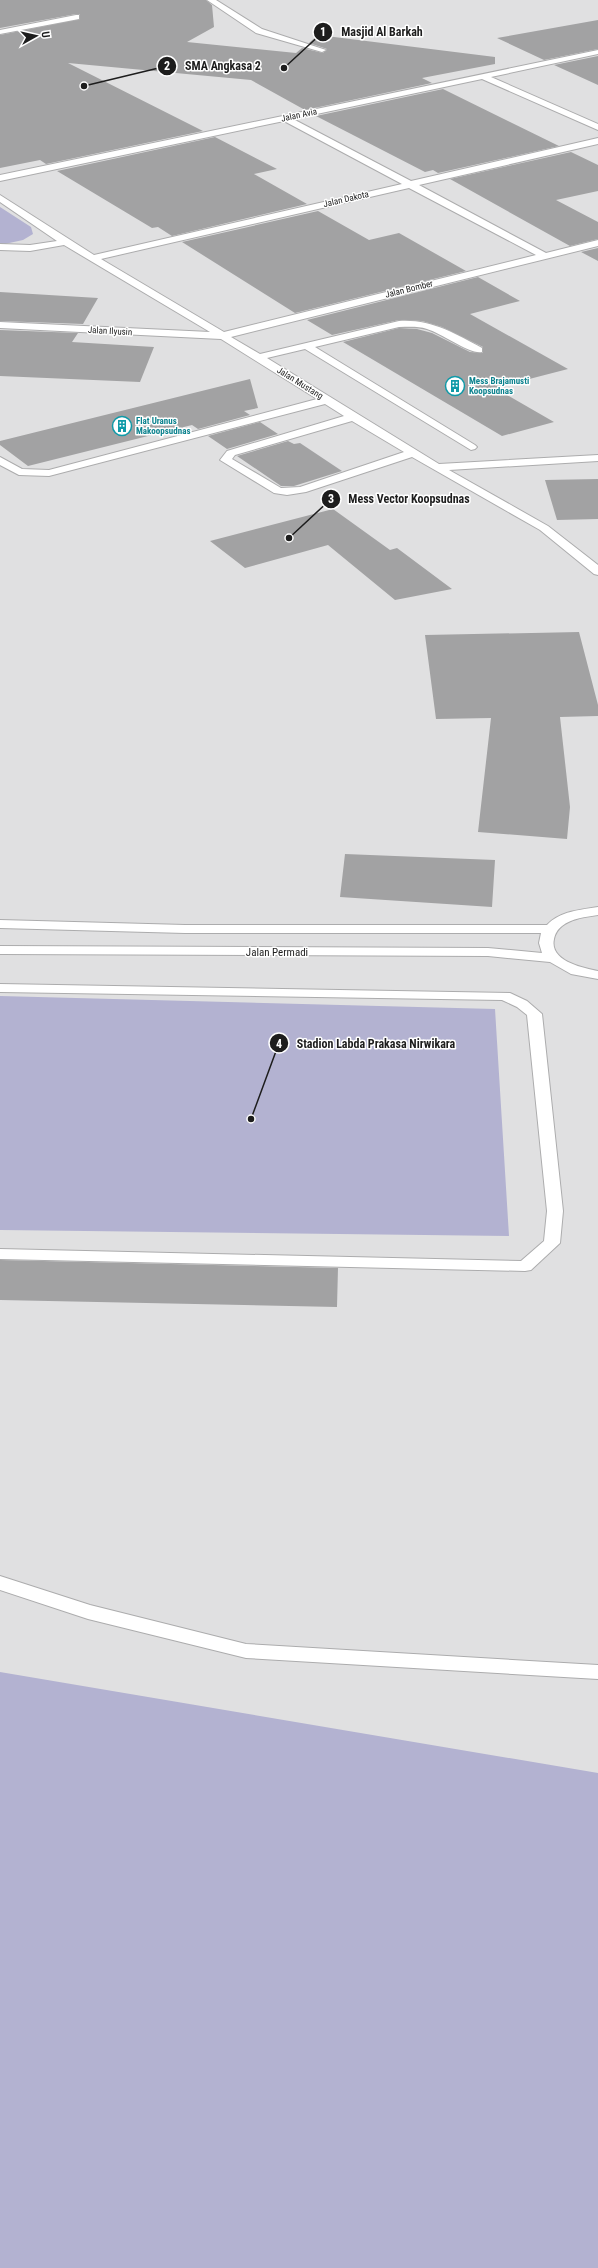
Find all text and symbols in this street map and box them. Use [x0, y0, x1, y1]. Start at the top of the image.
north arrow [16, 16, 56, 56]
callout: Masjid Al Barkah [313, 20, 431, 44]
text: 1 [320, 25, 326, 39]
text: Masjid Al Barkah [341, 25, 423, 39]
text: U [39, 31, 52, 39]
callout: SMA Angkasa 2 [157, 54, 269, 78]
text: 2 [164, 59, 170, 73]
text: SMA Angkasa 2 [185, 59, 261, 73]
street label: Jalan Avia [280, 106, 318, 124]
street label: Jalan Dakota [322, 189, 370, 209]
street label: Jalan Bomber [384, 278, 434, 300]
street label: Jalan Ilyusin [88, 325, 132, 337]
street label: Jalan Mustang [275, 365, 325, 401]
building icon: Mess Brajamusti Koopsudnas [444, 375, 466, 397]
place label: Mess Brajamusti Koopsudnas [469, 376, 529, 396]
building icon: Flat Uranus Makoopsudnas [111, 415, 133, 437]
place label: Flat Uranus Makoopsudnas [136, 416, 191, 436]
callout: Mess Vector Koopsudnas [321, 487, 478, 511]
text: 3 [328, 492, 334, 506]
text: Mess Vector Koopsudnas [348, 492, 470, 506]
street label: Jalan Permadi [246, 946, 308, 959]
callout: Stadion Labda Prakasa Nirwikara [269, 1031, 463, 1055]
text: 4 [276, 1037, 282, 1051]
text: Stadion Labda Prakasa Nirwikara [297, 1037, 456, 1051]

